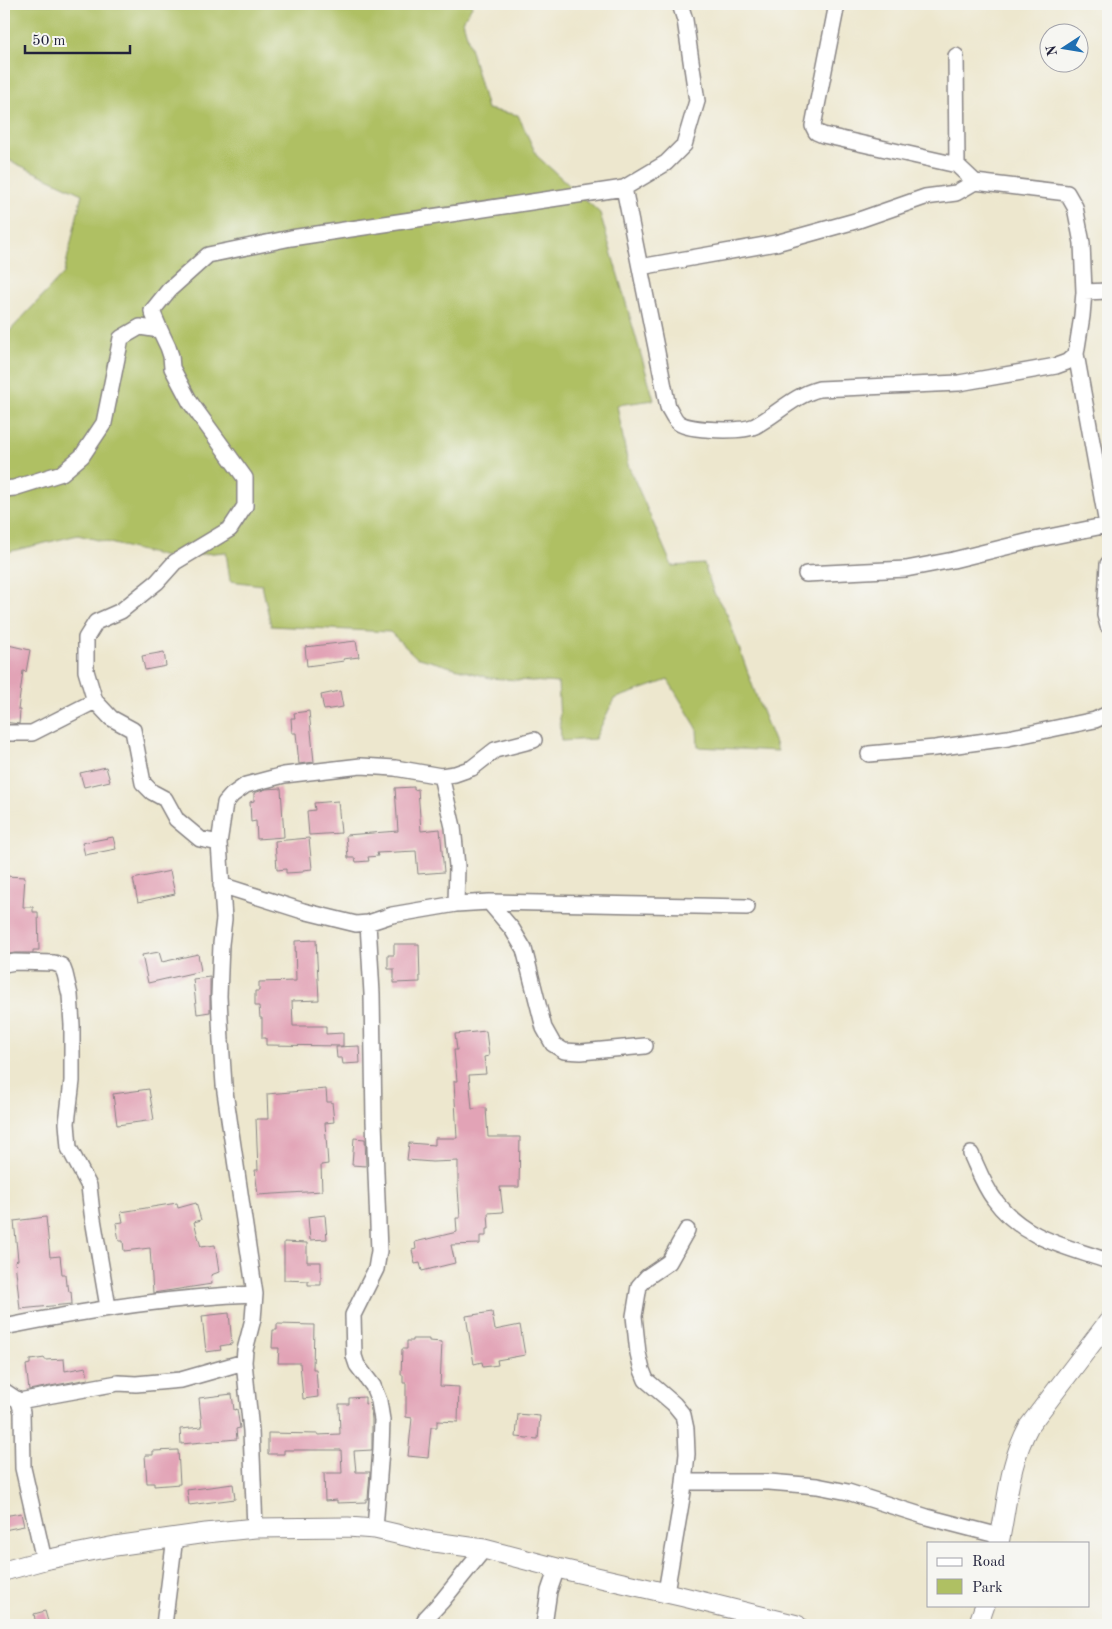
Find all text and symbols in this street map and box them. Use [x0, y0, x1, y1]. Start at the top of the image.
scale bar [25, 22, 130, 54]
north arrow [1040, 22, 1090, 72]
text: 50 m [32, 34, 66, 49]
text: N [1044, 44, 1060, 57]
legend [927, 1542, 1090, 1606]
text: Road [972, 1555, 1006, 1570]
text: Park [972, 1581, 1003, 1596]

